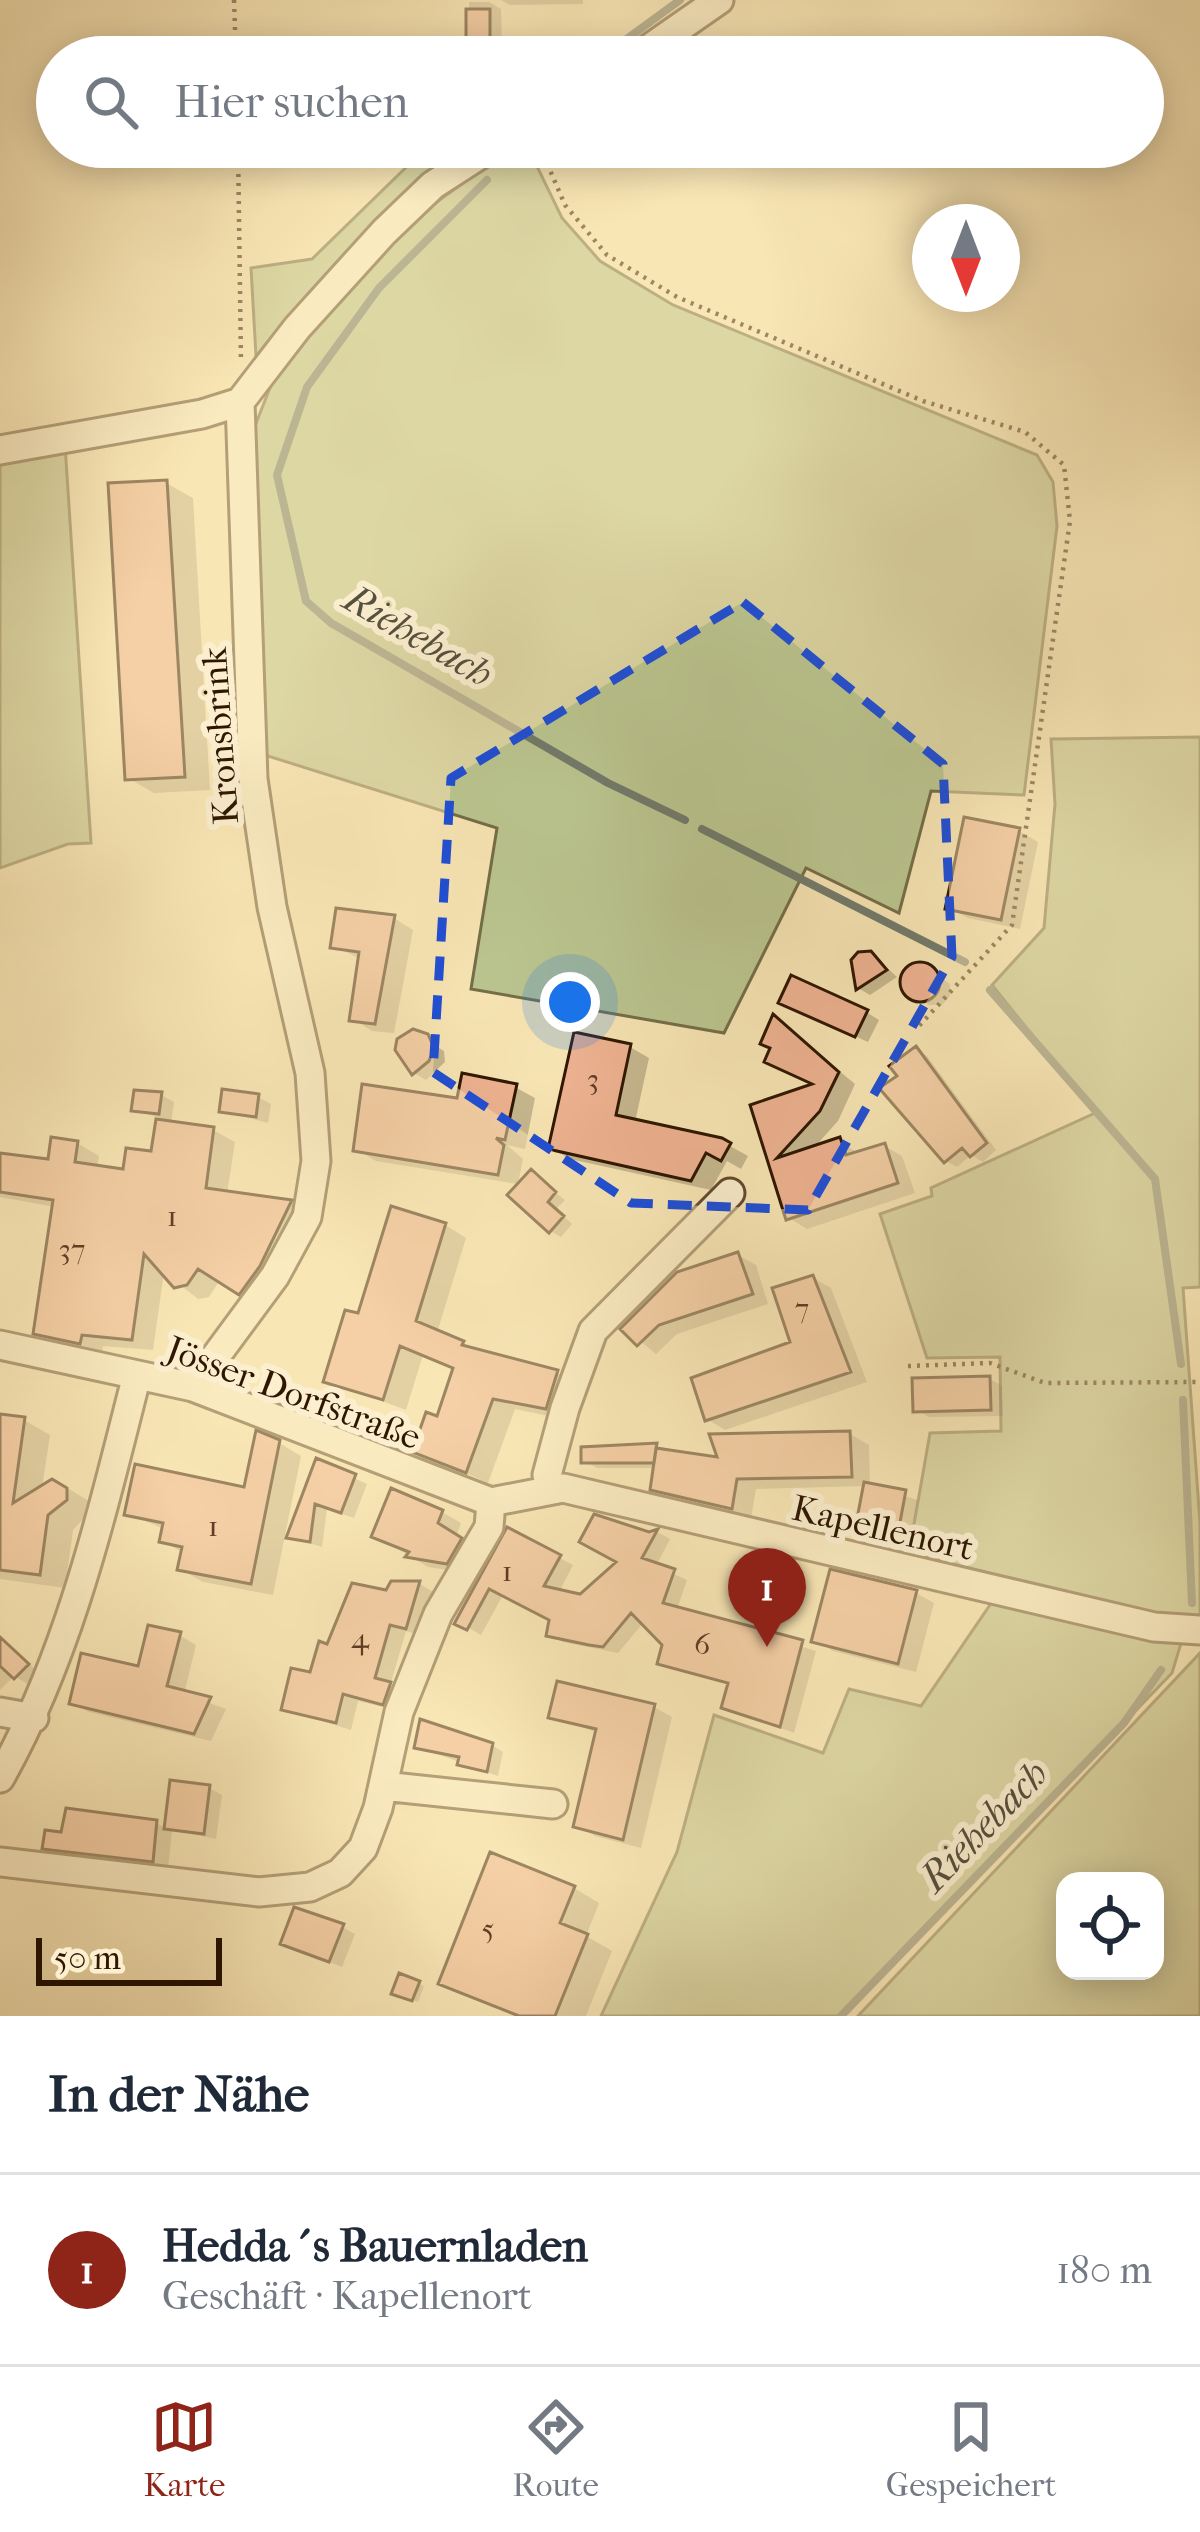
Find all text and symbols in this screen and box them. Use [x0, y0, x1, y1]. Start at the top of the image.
search box [36, 36, 1164, 168]
icon: search [78, 69, 144, 135]
text: Hier suchen [174, 76, 409, 129]
north arrow [912, 204, 1020, 312]
water label: Riehebach [334, 574, 501, 697]
street label: Kronsbrink [193, 645, 247, 826]
your location [540, 972, 600, 1032]
house number: 3 [587, 1062, 599, 1097]
house number: 1 [167, 1199, 177, 1234]
house number: 37 [59, 1232, 85, 1267]
house number: 7 [795, 1291, 809, 1326]
street label: Jösser Dorfstraße [158, 1327, 426, 1458]
street label: Kapellenort [788, 1487, 978, 1569]
house number: 1 [208, 1509, 218, 1544]
pin: 1 [728, 1548, 806, 1647]
house number: 1 [502, 1554, 512, 1589]
house number: 4 [351, 1621, 370, 1656]
house number: 6 [694, 1627, 711, 1662]
water label: Riehebach [908, 1751, 1057, 1903]
map controls [1056, 1872, 1164, 1980]
button: locate [1056, 1872, 1164, 1980]
house number: 5 [482, 1912, 494, 1947]
scale bar [36, 1932, 222, 1985]
text: 50 m [54, 1939, 121, 1978]
text: In der Nähe [48, 2064, 309, 2124]
text: Hedda´s Bauernladen [162, 2220, 588, 2273]
text: 1 [80, 2247, 94, 2293]
text: 180 m [1056, 2247, 1152, 2293]
text: Geschäft · Kapellenort [162, 2273, 532, 2319]
tab: Karte [143, 2394, 225, 2505]
tab: Route [512, 2394, 599, 2505]
tab: Gespeichert [886, 2394, 1057, 2505]

